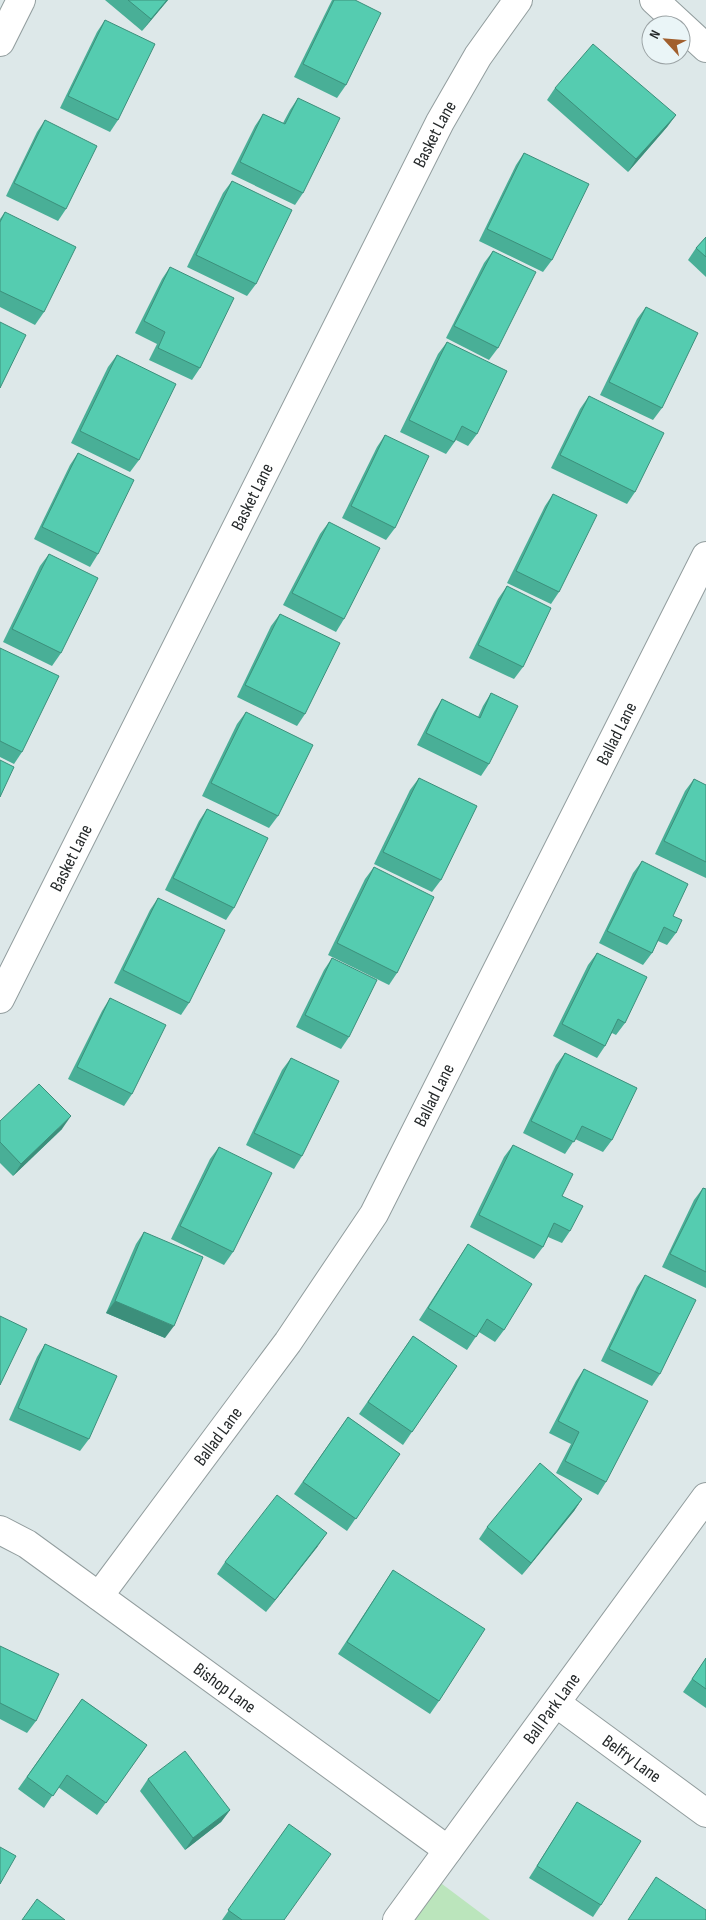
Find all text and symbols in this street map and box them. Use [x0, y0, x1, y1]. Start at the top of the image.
north arrow [641, 15, 691, 65]
text: N [645, 27, 664, 42]
street label: Basket Lane [409, 97, 461, 171]
street label: Basket Lane [227, 460, 278, 534]
street label: Ballad Lane [592, 699, 641, 769]
street label: Basket Lane [46, 821, 97, 895]
street label: Ballad Lane [410, 1060, 459, 1130]
street label: Ballad Lane [190, 1403, 247, 1470]
street label: Bishop Lane [189, 1659, 260, 1718]
street label: Ball Park Lane [519, 1669, 585, 1748]
street label: Belfry Lane [598, 1731, 665, 1787]

